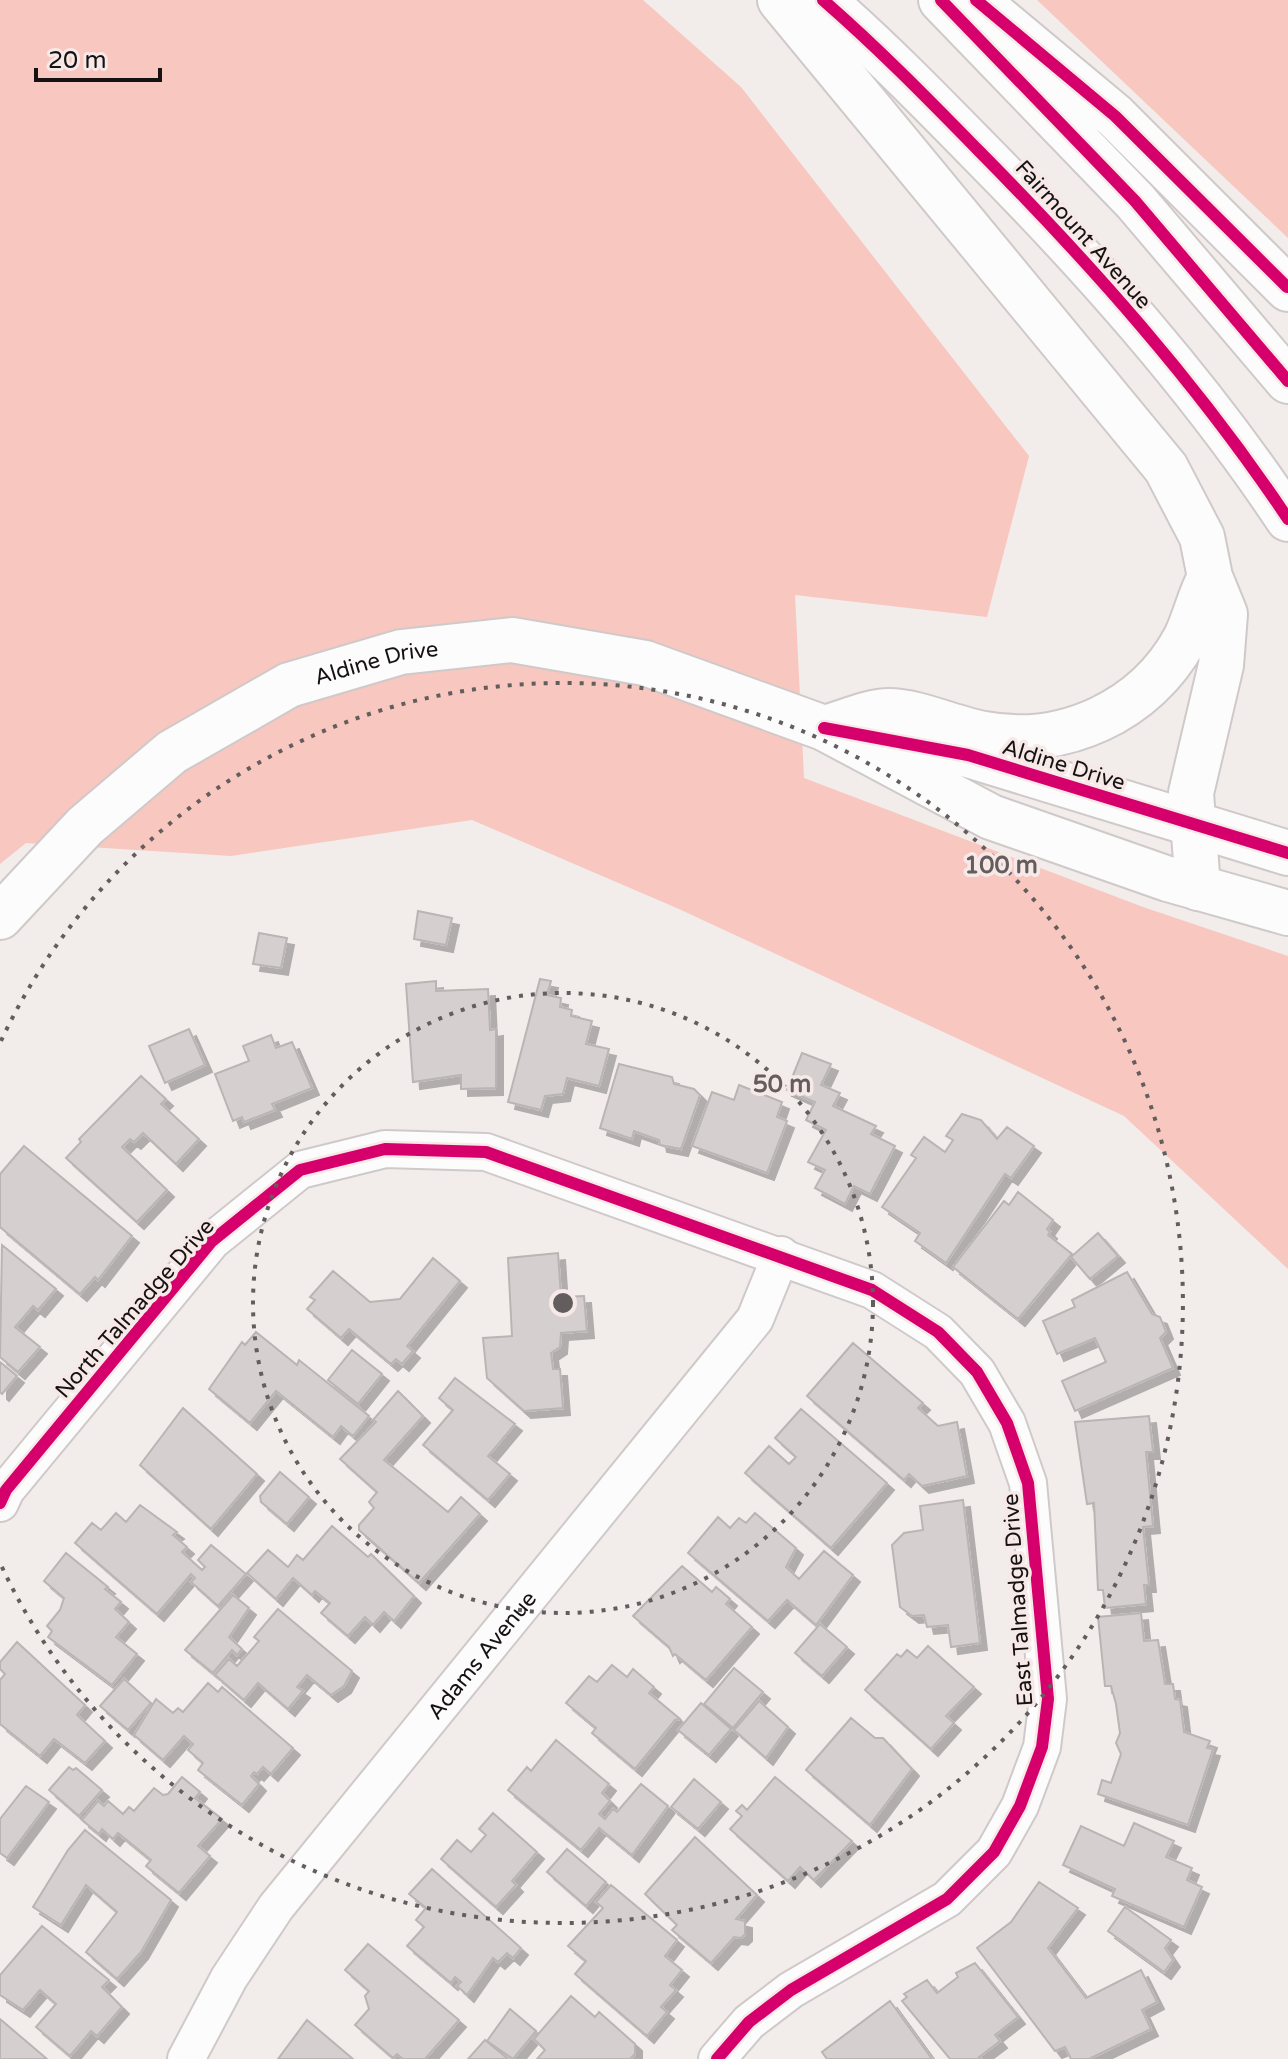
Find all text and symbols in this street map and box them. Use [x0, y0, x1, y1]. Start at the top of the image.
scale bar [36, 32, 160, 82]
text: 20 m [48, 46, 106, 75]
street label: Fairmount Avenue [1010, 155, 1157, 314]
street label: Aldine Drive [311, 636, 439, 691]
street label: Aldine Drive [999, 734, 1128, 796]
text: 100 m [964, 851, 1038, 880]
text: 50 m [753, 1070, 811, 1099]
street label: North Talmadge Drive [50, 1214, 220, 1404]
centre of rings [549, 1289, 577, 1317]
street label: East Talmadge Drive [998, 1493, 1038, 1707]
street label: Adams Avenue [422, 1586, 542, 1725]

